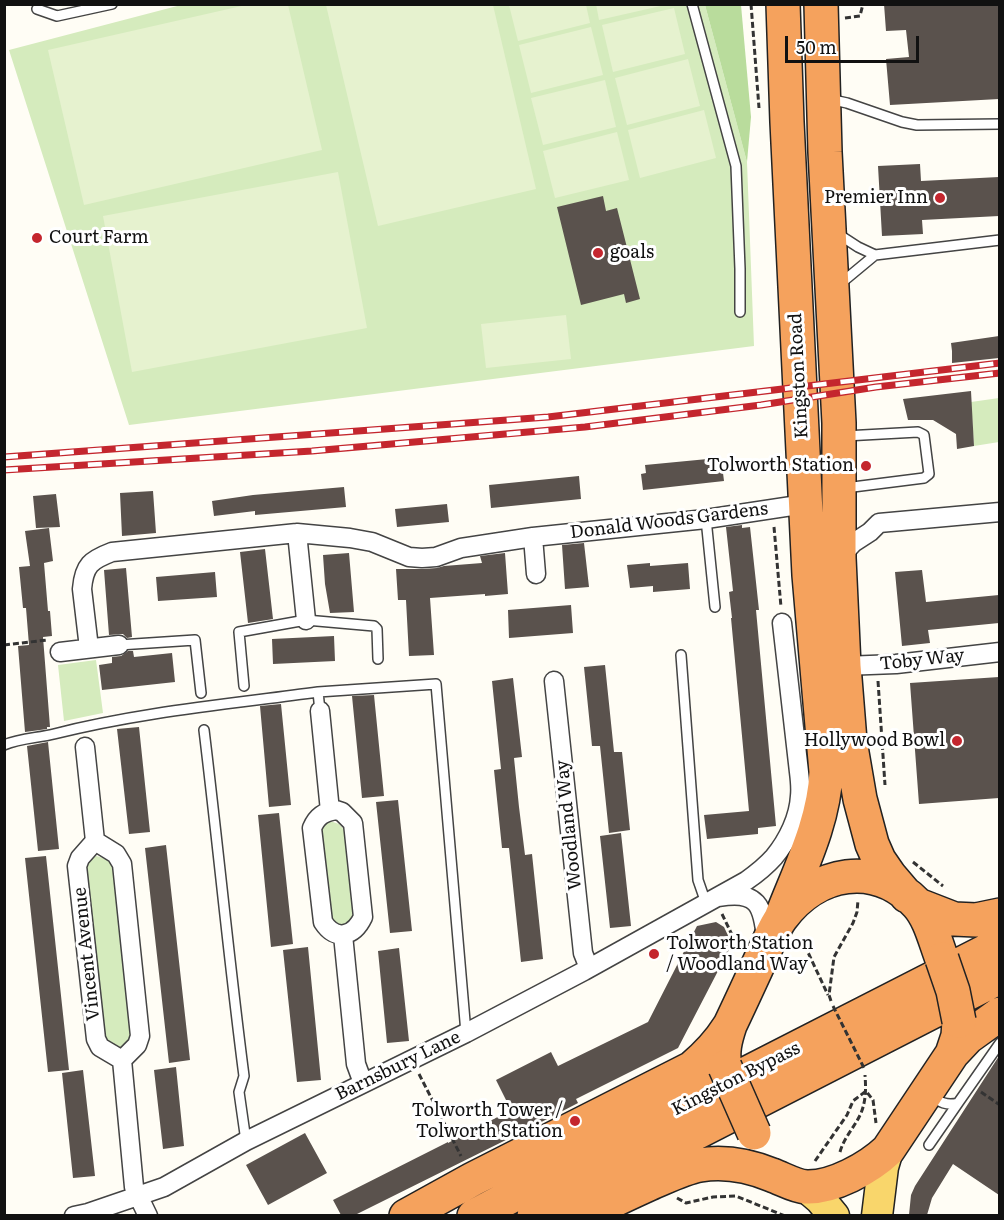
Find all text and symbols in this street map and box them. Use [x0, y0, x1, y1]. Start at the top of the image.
scale bar [788, 24, 922, 62]
text: 50 m [796, 33, 837, 60]
place label: Premier Inn [824, 187, 928, 209]
marker: Premier Inn [933, 191, 947, 205]
place label: Court Farm [49, 227, 149, 249]
marker: Court Farm [30, 231, 44, 245]
place label: goals [610, 242, 654, 264]
marker: goals [591, 246, 605, 260]
street label: Kingston Road [785, 313, 813, 439]
place label: Tolworth Station [707, 455, 854, 477]
marker: Tolworth Station [859, 459, 873, 473]
street label: Donald Woods Gardens [569, 498, 769, 544]
street label: Toby Way [879, 645, 965, 675]
place label: Hollywood Bowl [804, 730, 945, 752]
marker: Hollywood Bowl [950, 734, 964, 748]
street label: Woodland Way [551, 759, 587, 891]
street label: Vincent Avenue [69, 886, 105, 1022]
place label: Tolworth Station / Woodland Way [666, 933, 813, 976]
marker: Tolworth Station / Woodland Way [647, 947, 661, 961]
street label: Barnsbury Lane [332, 1026, 464, 1106]
street label: Kingston Bypass [668, 1037, 804, 1121]
place label: Tolworth Tower / Tolworth Station [411, 1100, 563, 1142]
marker: Tolworth Tower / Tolworth Station [568, 1114, 582, 1128]

